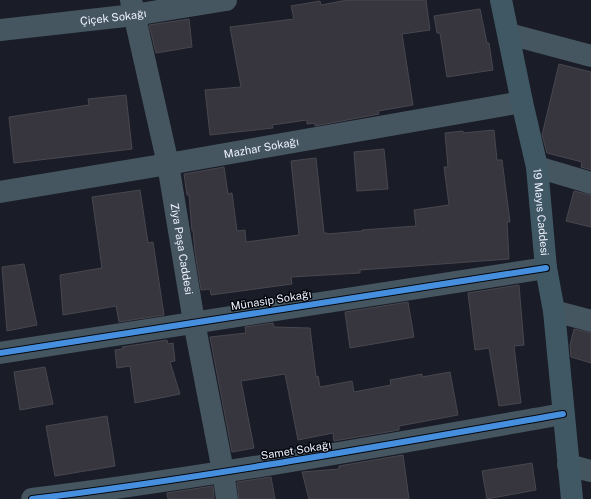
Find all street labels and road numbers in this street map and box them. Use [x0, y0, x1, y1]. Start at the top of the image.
street label: Çiçek Sokağı [79, 7, 147, 28]
street label: Mazhar Sokağı [223, 135, 300, 160]
street label: 19 Mayıs Caddesi [531, 168, 551, 256]
street label: Ziya Paşa Caddesi [169, 202, 195, 295]
street label: Münasip Sokağı [230, 288, 312, 312]
street label: Samet Sokağı [260, 439, 332, 461]

